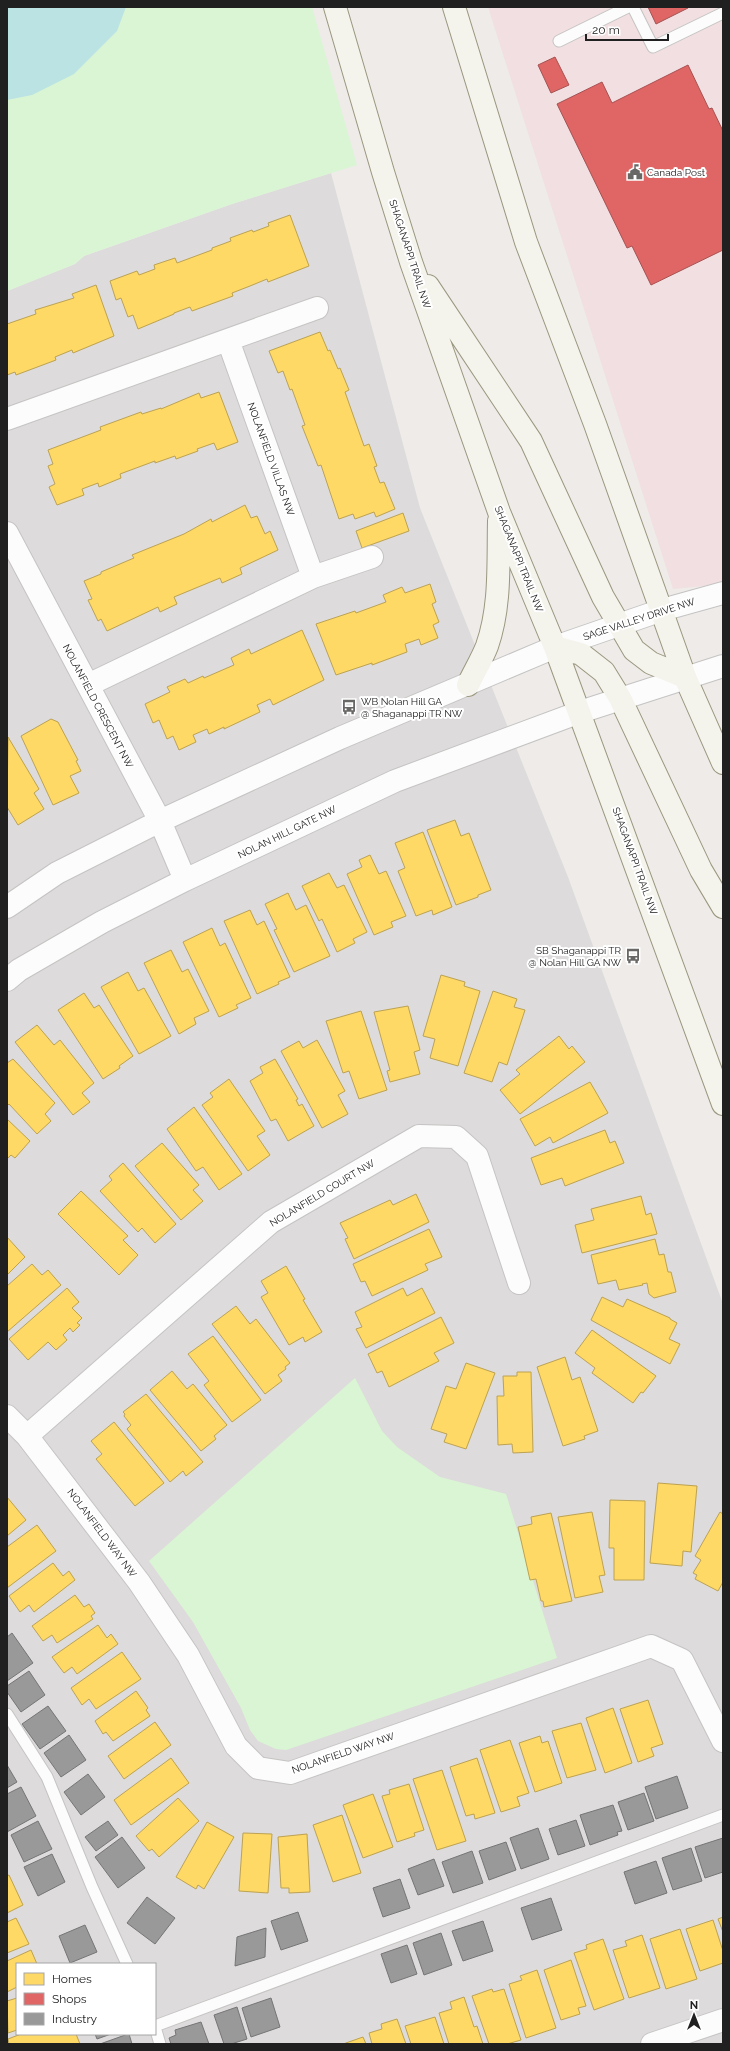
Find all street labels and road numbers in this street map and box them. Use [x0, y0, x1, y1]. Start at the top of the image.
street label: SHAGANAPPI TRAIL NW [387, 198, 433, 310]
street label: NOLANFIELD VILLAS NW [245, 401, 297, 518]
street label: SHAGANAPPI TRAIL NW [493, 504, 546, 614]
street label: SAGE VALLEY DRIVE NW [582, 596, 697, 642]
street label: NOLANFIELD CRESCENT NW [61, 642, 136, 770]
street label: NOLAN HILL GATE NW [236, 803, 338, 861]
street label: SHAGANAPPI TRAIL NW [610, 806, 660, 917]
street label: NOLANFIELD COURT NW [268, 1157, 377, 1229]
street label: NOLANFIELD WAY NW [65, 1487, 139, 1580]
street label: NOLANFIELD WAY NW [290, 1730, 396, 1776]

